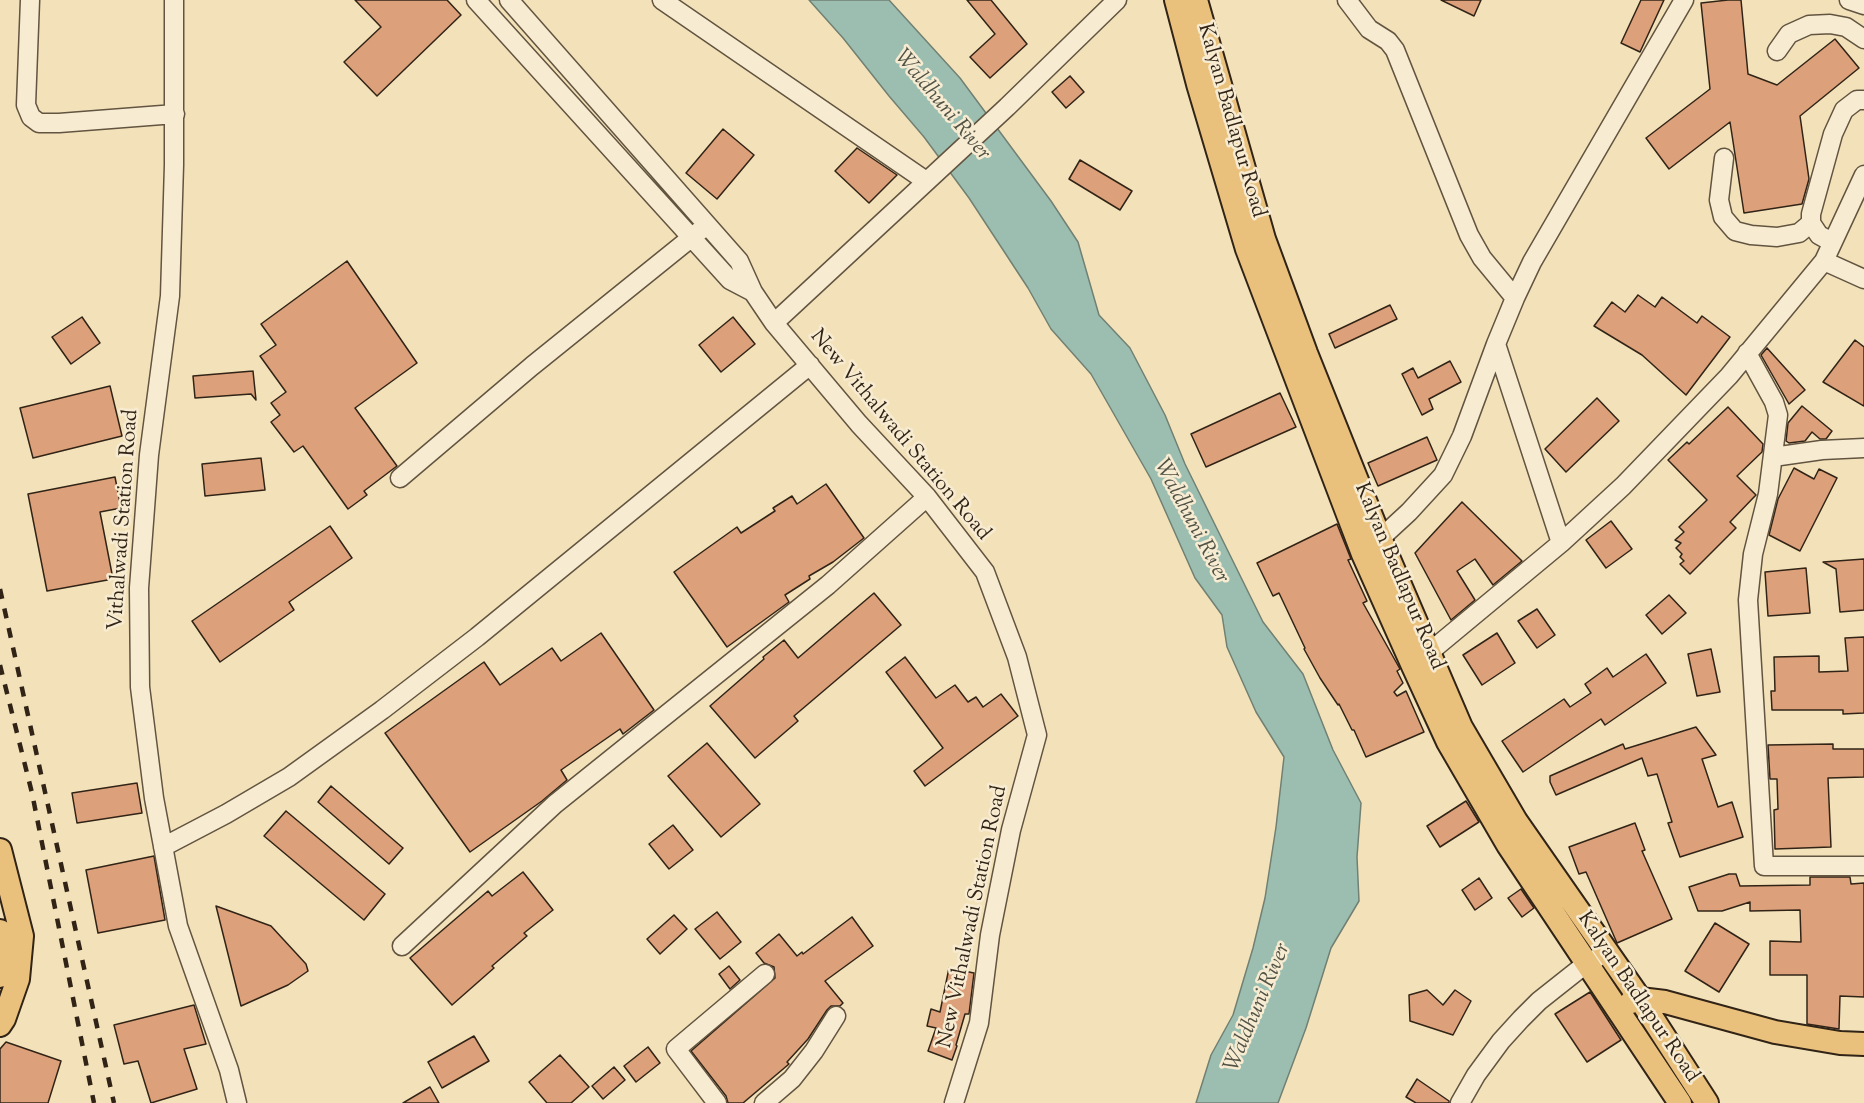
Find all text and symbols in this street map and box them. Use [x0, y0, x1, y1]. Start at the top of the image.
street label: Kalyan Badlapur Road [1190, 21, 1270, 221]
water label: Waldhuni River [887, 45, 995, 167]
street label: New Vithalwadi Station Road [803, 325, 995, 547]
street label: Vithalwadi Station Road [105, 409, 145, 631]
water label: Waldhuni River [1146, 455, 1234, 589]
street label: Kalyan Badlapur Road [1347, 480, 1449, 674]
street label: New Vithalwadi Station Road [934, 783, 1014, 1051]
street label: Kalyan Badlapur Road [1570, 908, 1704, 1088]
water label: Waldhuni River [1220, 940, 1298, 1076]

